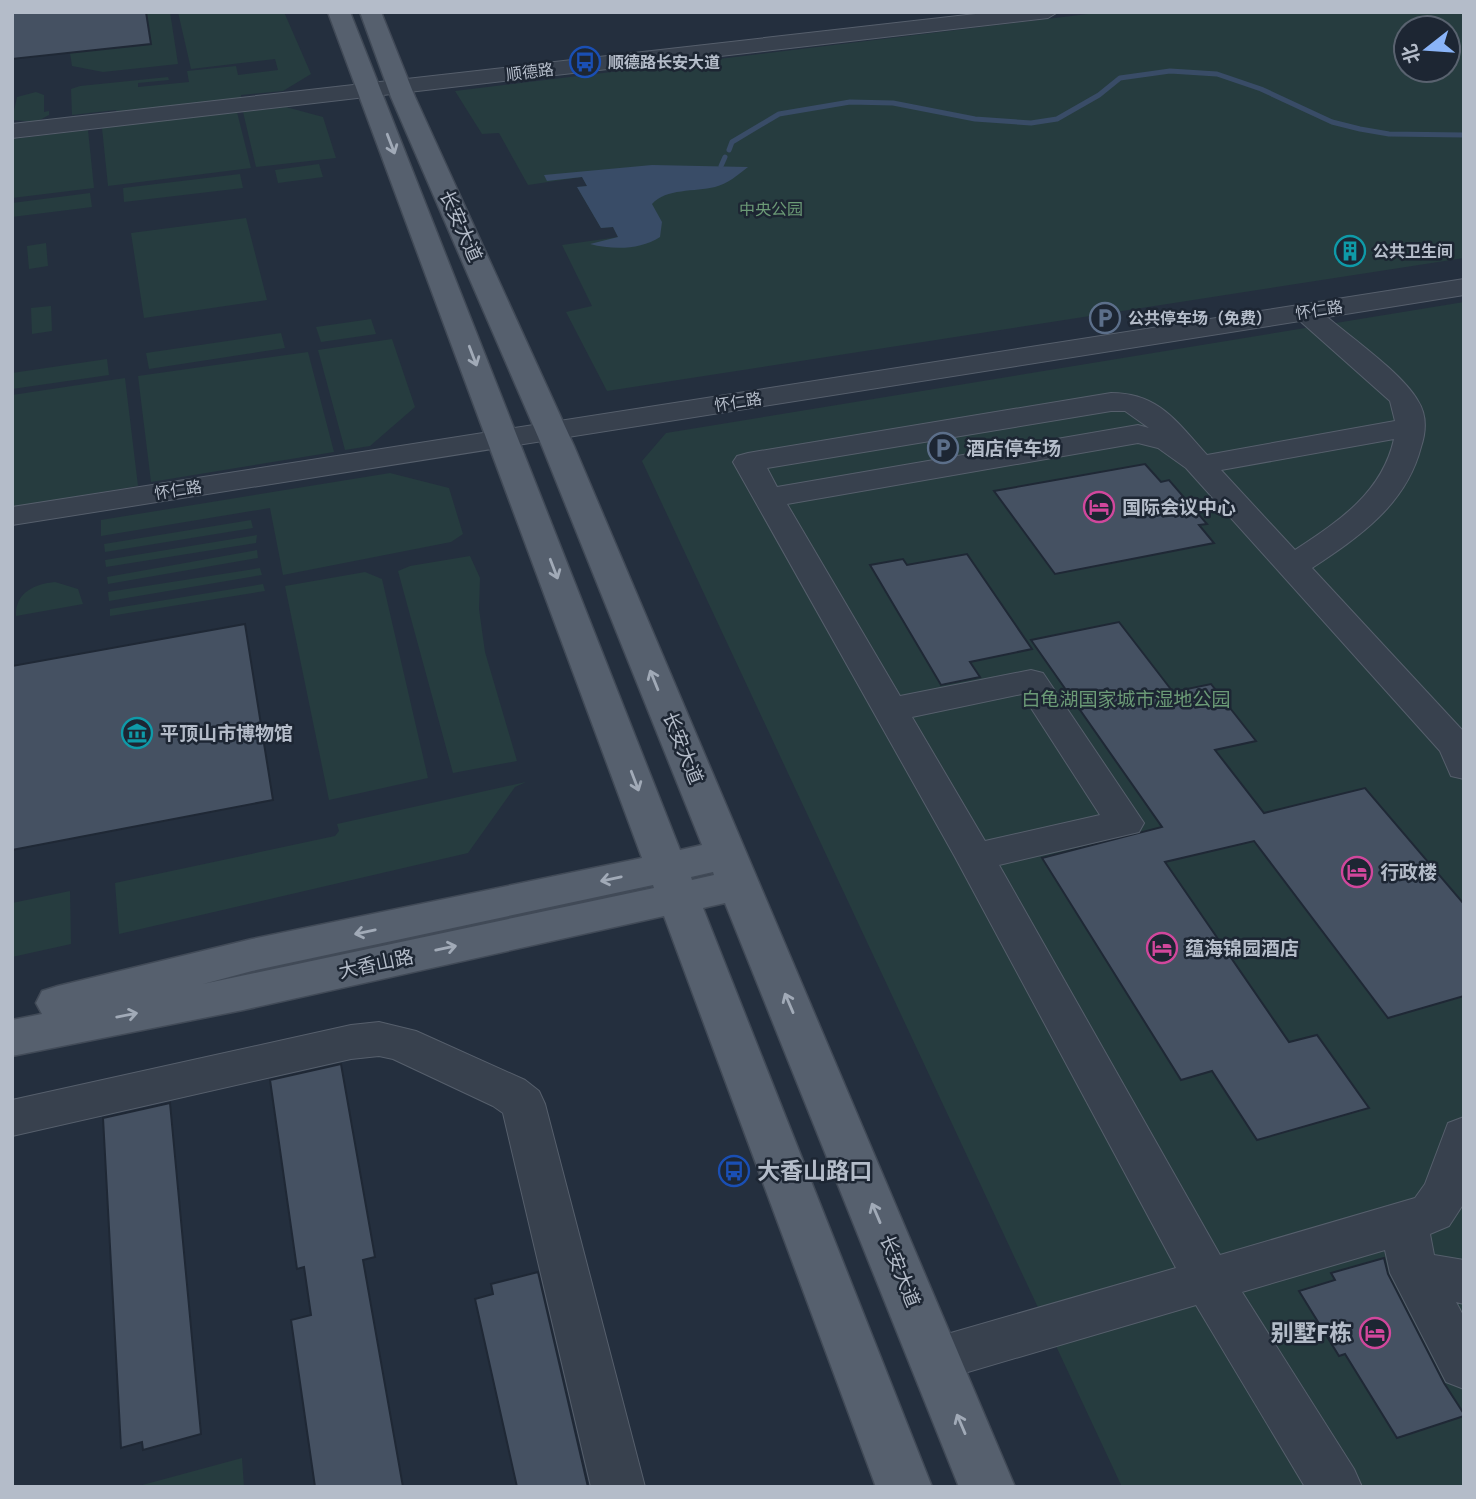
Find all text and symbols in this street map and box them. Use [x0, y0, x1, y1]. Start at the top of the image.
north arrow [1392, 14, 1462, 84]
text: 北 [1396, 41, 1427, 67]
bus stop icon: 顺德路长安大道 [568, 45, 602, 79]
place label: 顺德路长安大道 [608, 51, 720, 74]
street label: 顺德路 [505, 58, 555, 86]
one-way arrow [385, 133, 398, 155]
street label: 长安大道 [433, 186, 489, 266]
park label: 中央公园 [739, 198, 803, 221]
building icon: 公共卫生间 [1333, 234, 1367, 268]
place label: 公共卫生间 [1373, 240, 1453, 263]
street label: 怀仁路 [1293, 295, 1345, 325]
parking icon: 公共停车场（免费） [1088, 301, 1122, 335]
place label: 公共停车场（免费） [1128, 307, 1272, 330]
one-way arrow [467, 345, 480, 367]
street label: 怀仁路 [712, 387, 764, 417]
parking icon: 酒店停车场 [926, 431, 960, 465]
place label: 酒店停车场 [966, 435, 1061, 462]
street label: 怀仁路 [152, 475, 204, 505]
hotel icon: 国际会议中心 [1082, 490, 1116, 524]
place label: 国际会议中心 [1122, 494, 1236, 521]
one-way arrow [549, 557, 562, 579]
one-way arrow [647, 669, 660, 691]
park label: 白龟湖国家城市湿地公园 [1021, 686, 1231, 713]
street label: 长安大道 [656, 708, 710, 788]
museum icon: 平顶山市博物馆 [120, 716, 154, 750]
place label: 平顶山市博物馆 [160, 720, 293, 747]
one-way arrow [630, 770, 642, 792]
hotel icon: 行政楼 [1340, 855, 1374, 889]
place label: 行政楼 [1380, 859, 1437, 886]
one-way arrow [600, 872, 623, 886]
one-way arrow [354, 925, 377, 939]
hotel icon: 蕴海锦园酒店 [1145, 931, 1179, 965]
place label: 蕴海锦园酒店 [1185, 935, 1299, 962]
one-way arrow [434, 941, 457, 955]
street label: 大香山路 [336, 943, 416, 985]
one-way arrow [781, 992, 794, 1014]
one-way arrow [115, 1008, 138, 1021]
bus stop icon: 大香山路口 [717, 1154, 751, 1188]
place label: 大香山路口 [757, 1155, 872, 1187]
one-way arrow [869, 1202, 882, 1224]
street label: 长安大道 [873, 1231, 927, 1311]
hotel icon: 别墅F栋 [1358, 1316, 1392, 1350]
place label: 别墅F栋 [1270, 1317, 1352, 1349]
one-way arrow [954, 1413, 967, 1435]

